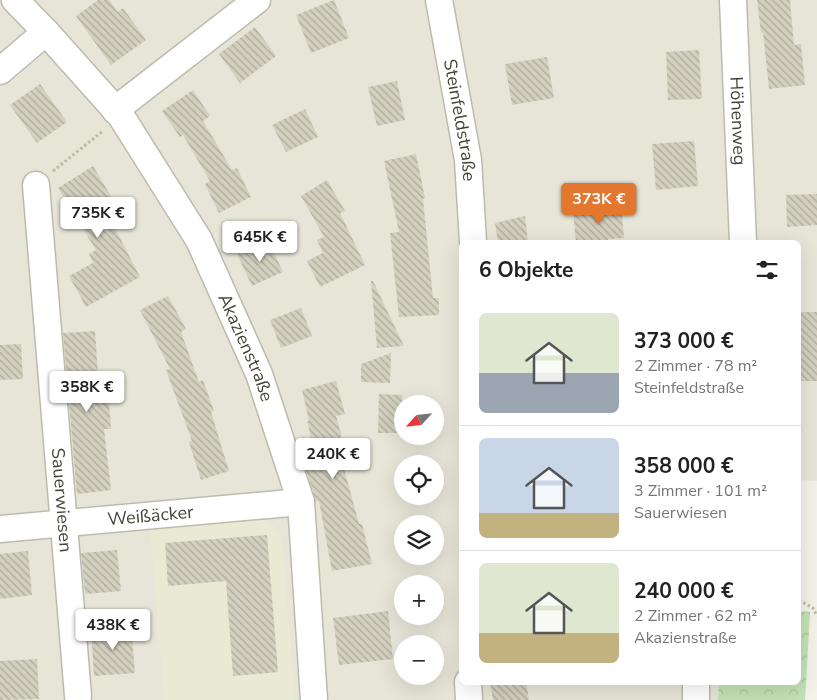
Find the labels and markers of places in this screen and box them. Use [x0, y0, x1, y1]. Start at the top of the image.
pin: 373K € [558, 182, 640, 225]
pin: 735K € [57, 196, 139, 239]
pin: 645K € [219, 220, 301, 263]
pin: 358K € [46, 370, 128, 413]
pin: 240K € [292, 438, 374, 480]
pin: 438K € [72, 608, 154, 651]

